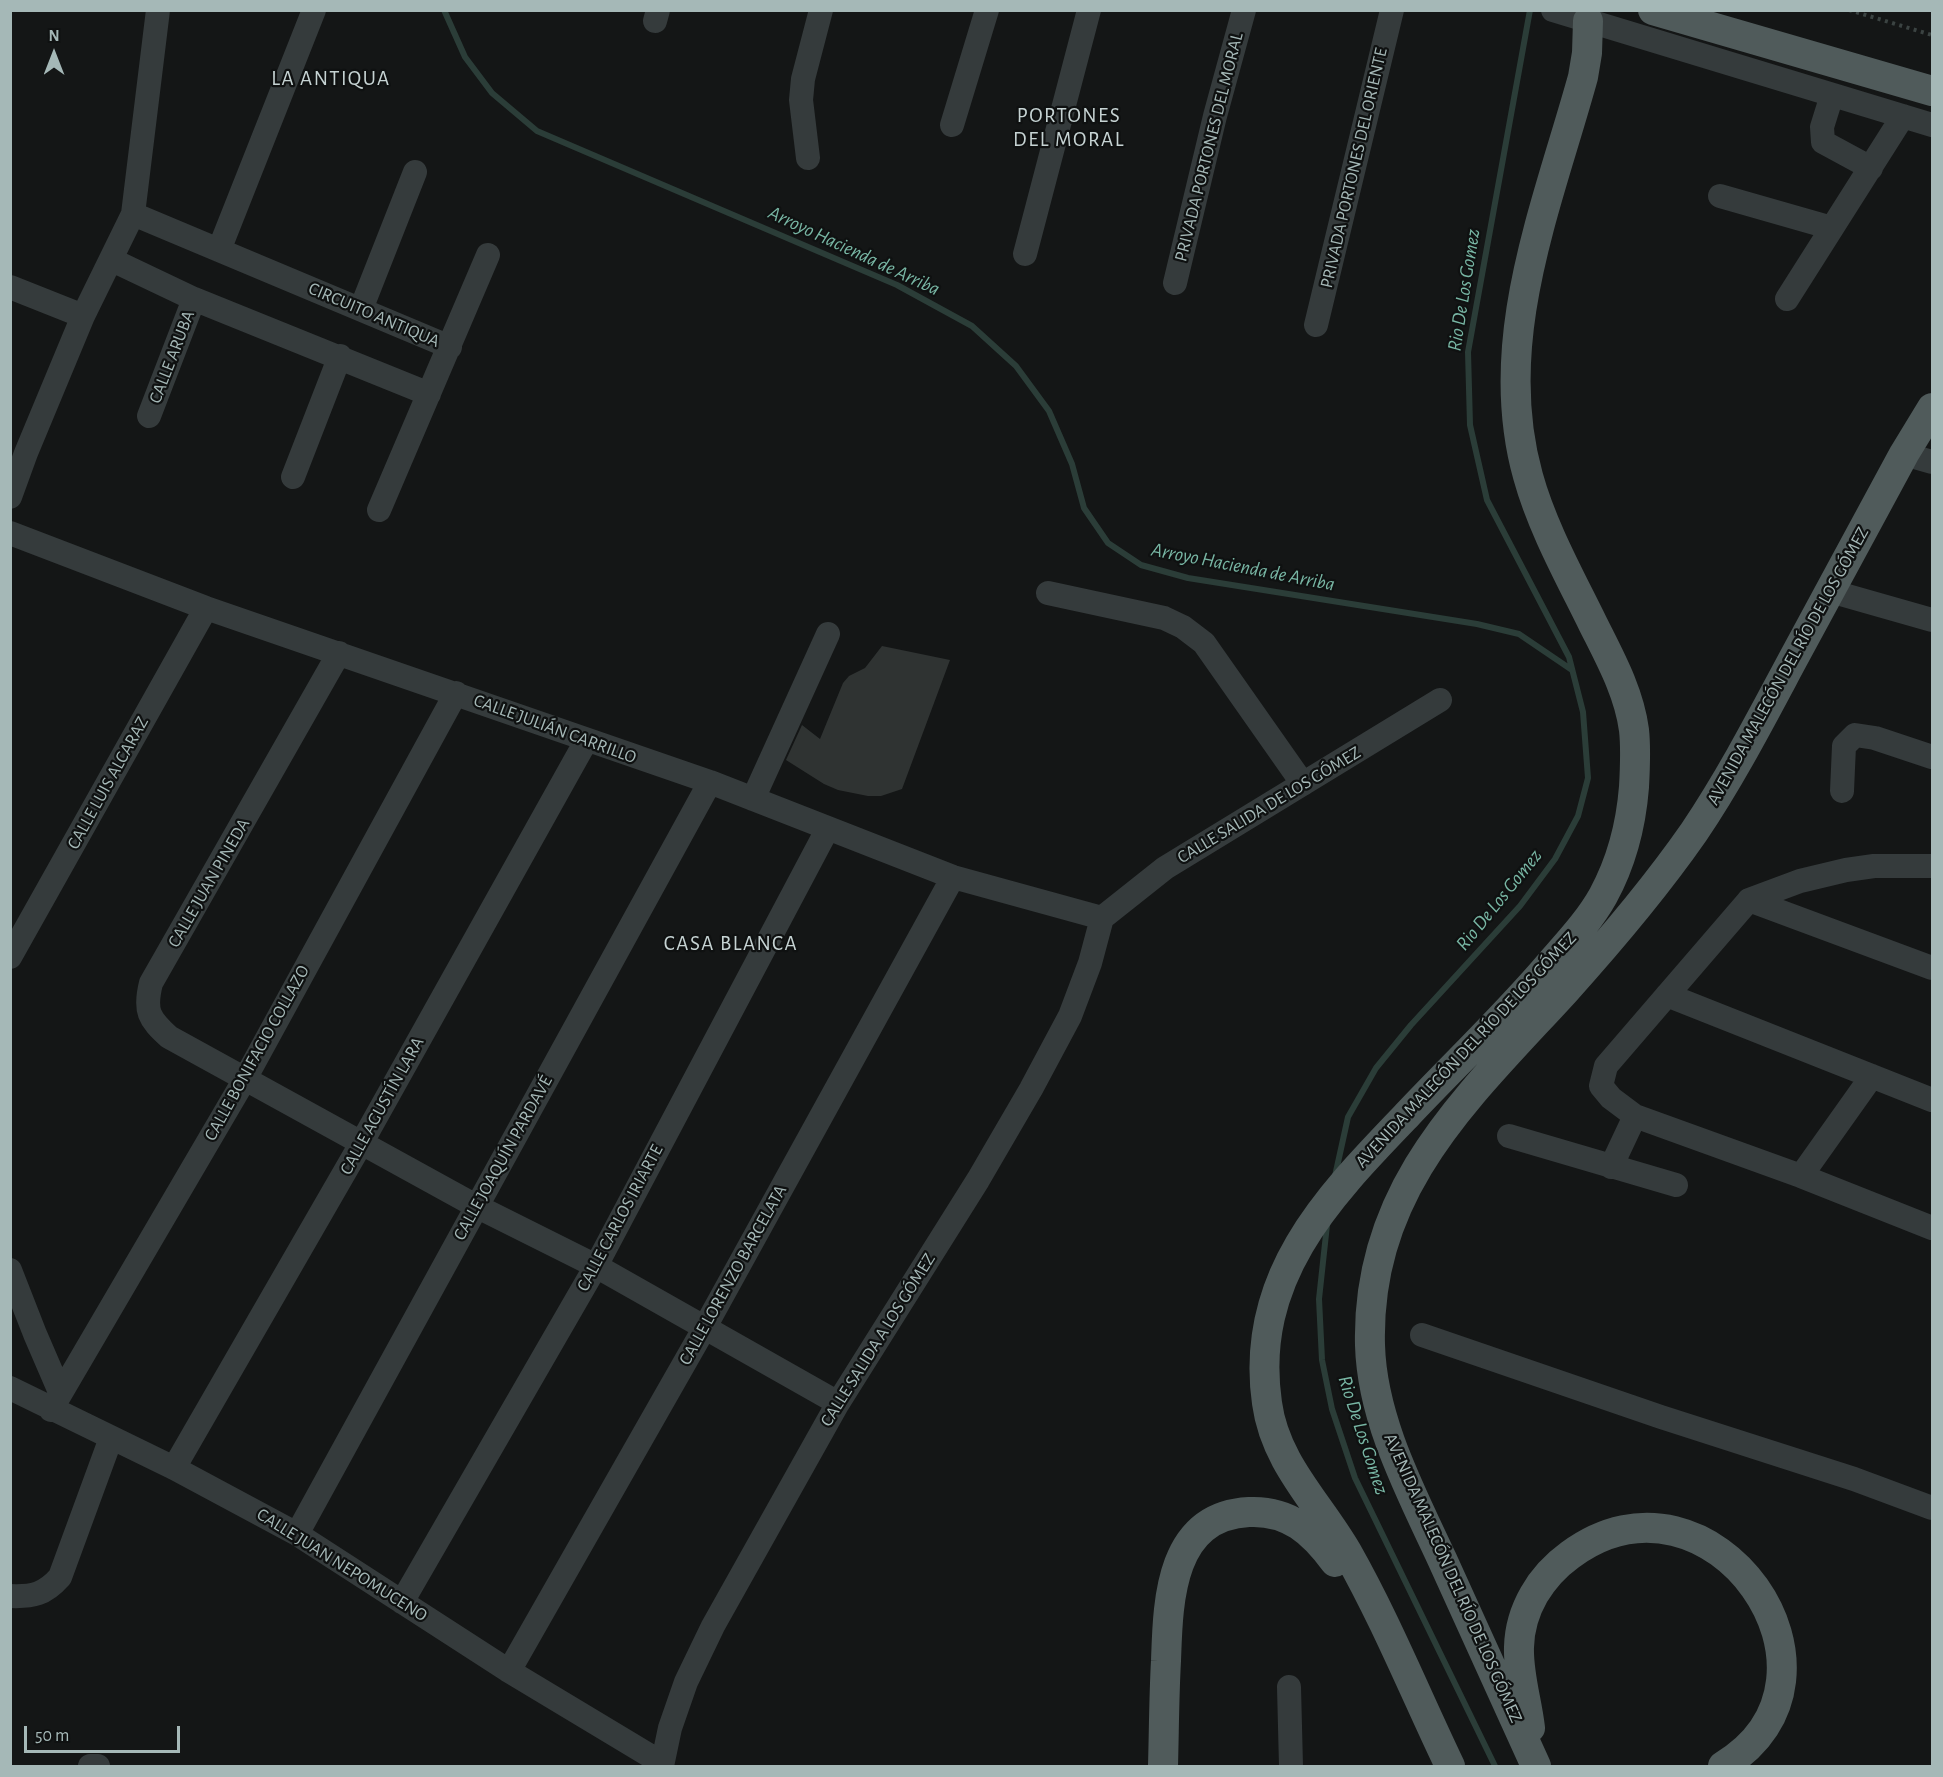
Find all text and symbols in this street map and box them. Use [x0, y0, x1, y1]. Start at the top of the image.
north arrow [24, 24, 84, 84]
text: N [48, 28, 60, 44]
street label: PRIVADA PORTONES DEL MORAL [1170, 30, 1248, 264]
street label: PRIVADA PORTONES DEL ORIENTE [1316, 46, 1392, 290]
district label: LA ANTIQUA [271, 66, 391, 92]
district label: PORTONES DEL MORAL [1013, 103, 1125, 153]
water label: Arroyo Hacienda de Arriba [765, 201, 943, 301]
water label: Rio De Los Gomez [1442, 227, 1486, 353]
street label: CIRCUITO ANTIQUA [305, 278, 443, 352]
street label: CALLE ARUBA [144, 307, 200, 407]
street label: AVENIDA MALECÓN DEL RÍO DE LOS GÓMEZ [1702, 523, 1874, 809]
water label: Arroyo Hacienda de Arriba [1149, 537, 1337, 597]
street label: CALLE JULIÁN CARRILLO [471, 690, 639, 768]
street label: CALLE LUIS ALCARAZ [63, 713, 153, 853]
street label: CALLE SALIDA DE LOS GÓMEZ [1173, 742, 1365, 868]
street label: CALLE JUAN PINEDA [163, 815, 255, 951]
water label: Rio De Los Gomez [1451, 844, 1547, 956]
street label: AVENIDA MALECÓN DEL RÍO DE LOS GÓMEZ [1351, 928, 1581, 1172]
district label: CASA BLANCA [664, 931, 798, 957]
street label: CALLE BONIFACIO COLLAZO [200, 961, 314, 1145]
street label: CALLE AGUSTÍN LARA [335, 1033, 429, 1179]
street label: CALLE JOAQUÍN PARDAVÉ [449, 1072, 557, 1244]
street label: CALLE CARLOS IRIARTE [572, 1141, 668, 1295]
street label: CALLE LORENZO BARCELATA [674, 1181, 792, 1369]
street label: CALLE SALIDA A LOS GÓMEZ [816, 1249, 940, 1431]
water label: Rio De Los Gomez [1332, 1373, 1394, 1497]
street label: AVENIDA MALECÓN DEL RÍO DE LOS GÓMEZ [1379, 1430, 1527, 1726]
street label: CALLE JUAN NEPOMUCENO [253, 1504, 431, 1626]
scale bar [27, 1714, 183, 1752]
text: 50 m [35, 1727, 69, 1745]

